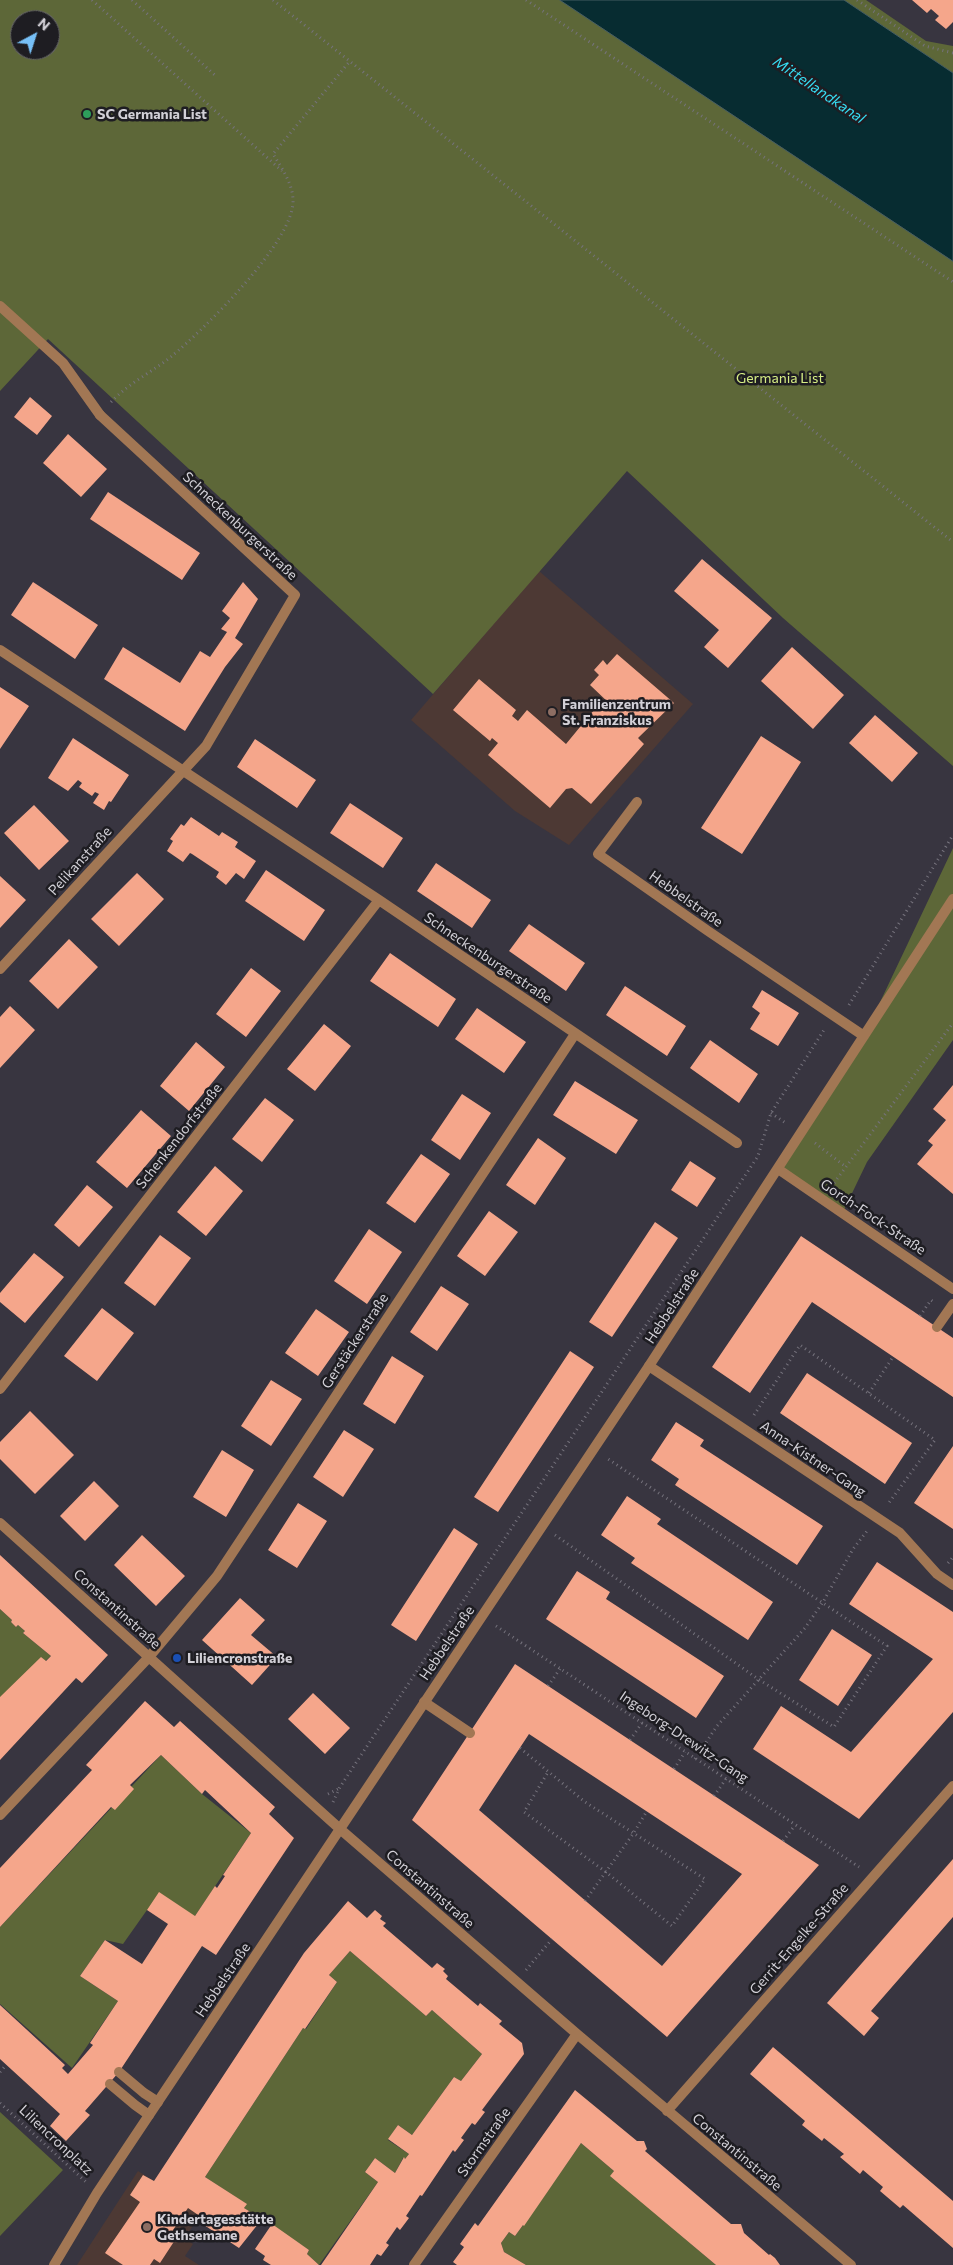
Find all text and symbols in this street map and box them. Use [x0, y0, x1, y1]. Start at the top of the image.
north arrow [10, 10, 60, 60]
text: N [35, 14, 54, 34]
water label: Mittellandkanal [770, 53, 868, 127]
place label: SC Germania List [97, 106, 207, 122]
marker: SC Germania List [81, 108, 93, 120]
park label: Germania List [736, 370, 824, 386]
street label: Schneckenburgerstraße [179, 468, 301, 584]
place label: Familienzentrum St. Franziskus [562, 696, 671, 729]
marker: Familienzentrum St. Franziskus [546, 706, 558, 718]
street label: Pelikanstraße [45, 823, 115, 899]
street label: Hebbelstraße [646, 867, 726, 931]
street label: Schneckenburgerstraße [421, 909, 555, 1007]
street label: Schenkendorfstraße [133, 1080, 225, 1192]
street label: Gorch-Fock-Straße [817, 1175, 929, 1259]
street label: Hebbelstraße [642, 1265, 702, 1347]
street label: Gerstäckerstraße [318, 1290, 392, 1392]
street label: Anna-Kistner-Gang [757, 1417, 869, 1501]
street label: Constantinstraße [70, 1565, 164, 1653]
street label: Hebbelstraße [416, 1603, 478, 1683]
place label: Liliencronstraße [187, 1650, 292, 1666]
marker: Liliencronstraße [171, 1652, 183, 1664]
street label: Ingeborg-Drewitz-Gang [616, 1688, 752, 1786]
street label: Constantinstraße [382, 1846, 478, 1932]
street label: Gerrit-Engelke-Straße [746, 1880, 852, 1998]
street label: Hebbelstraße [192, 1940, 254, 2020]
street label: Liliencronplatz [16, 2102, 96, 2178]
street label: Stormstraße [454, 2104, 514, 2180]
street label: Constantinstraße [689, 2110, 785, 2194]
place label: Kindertagesstätte Gethsemane [157, 2211, 274, 2244]
marker: Kindertagesstätte Gethsemane [141, 2221, 153, 2233]

